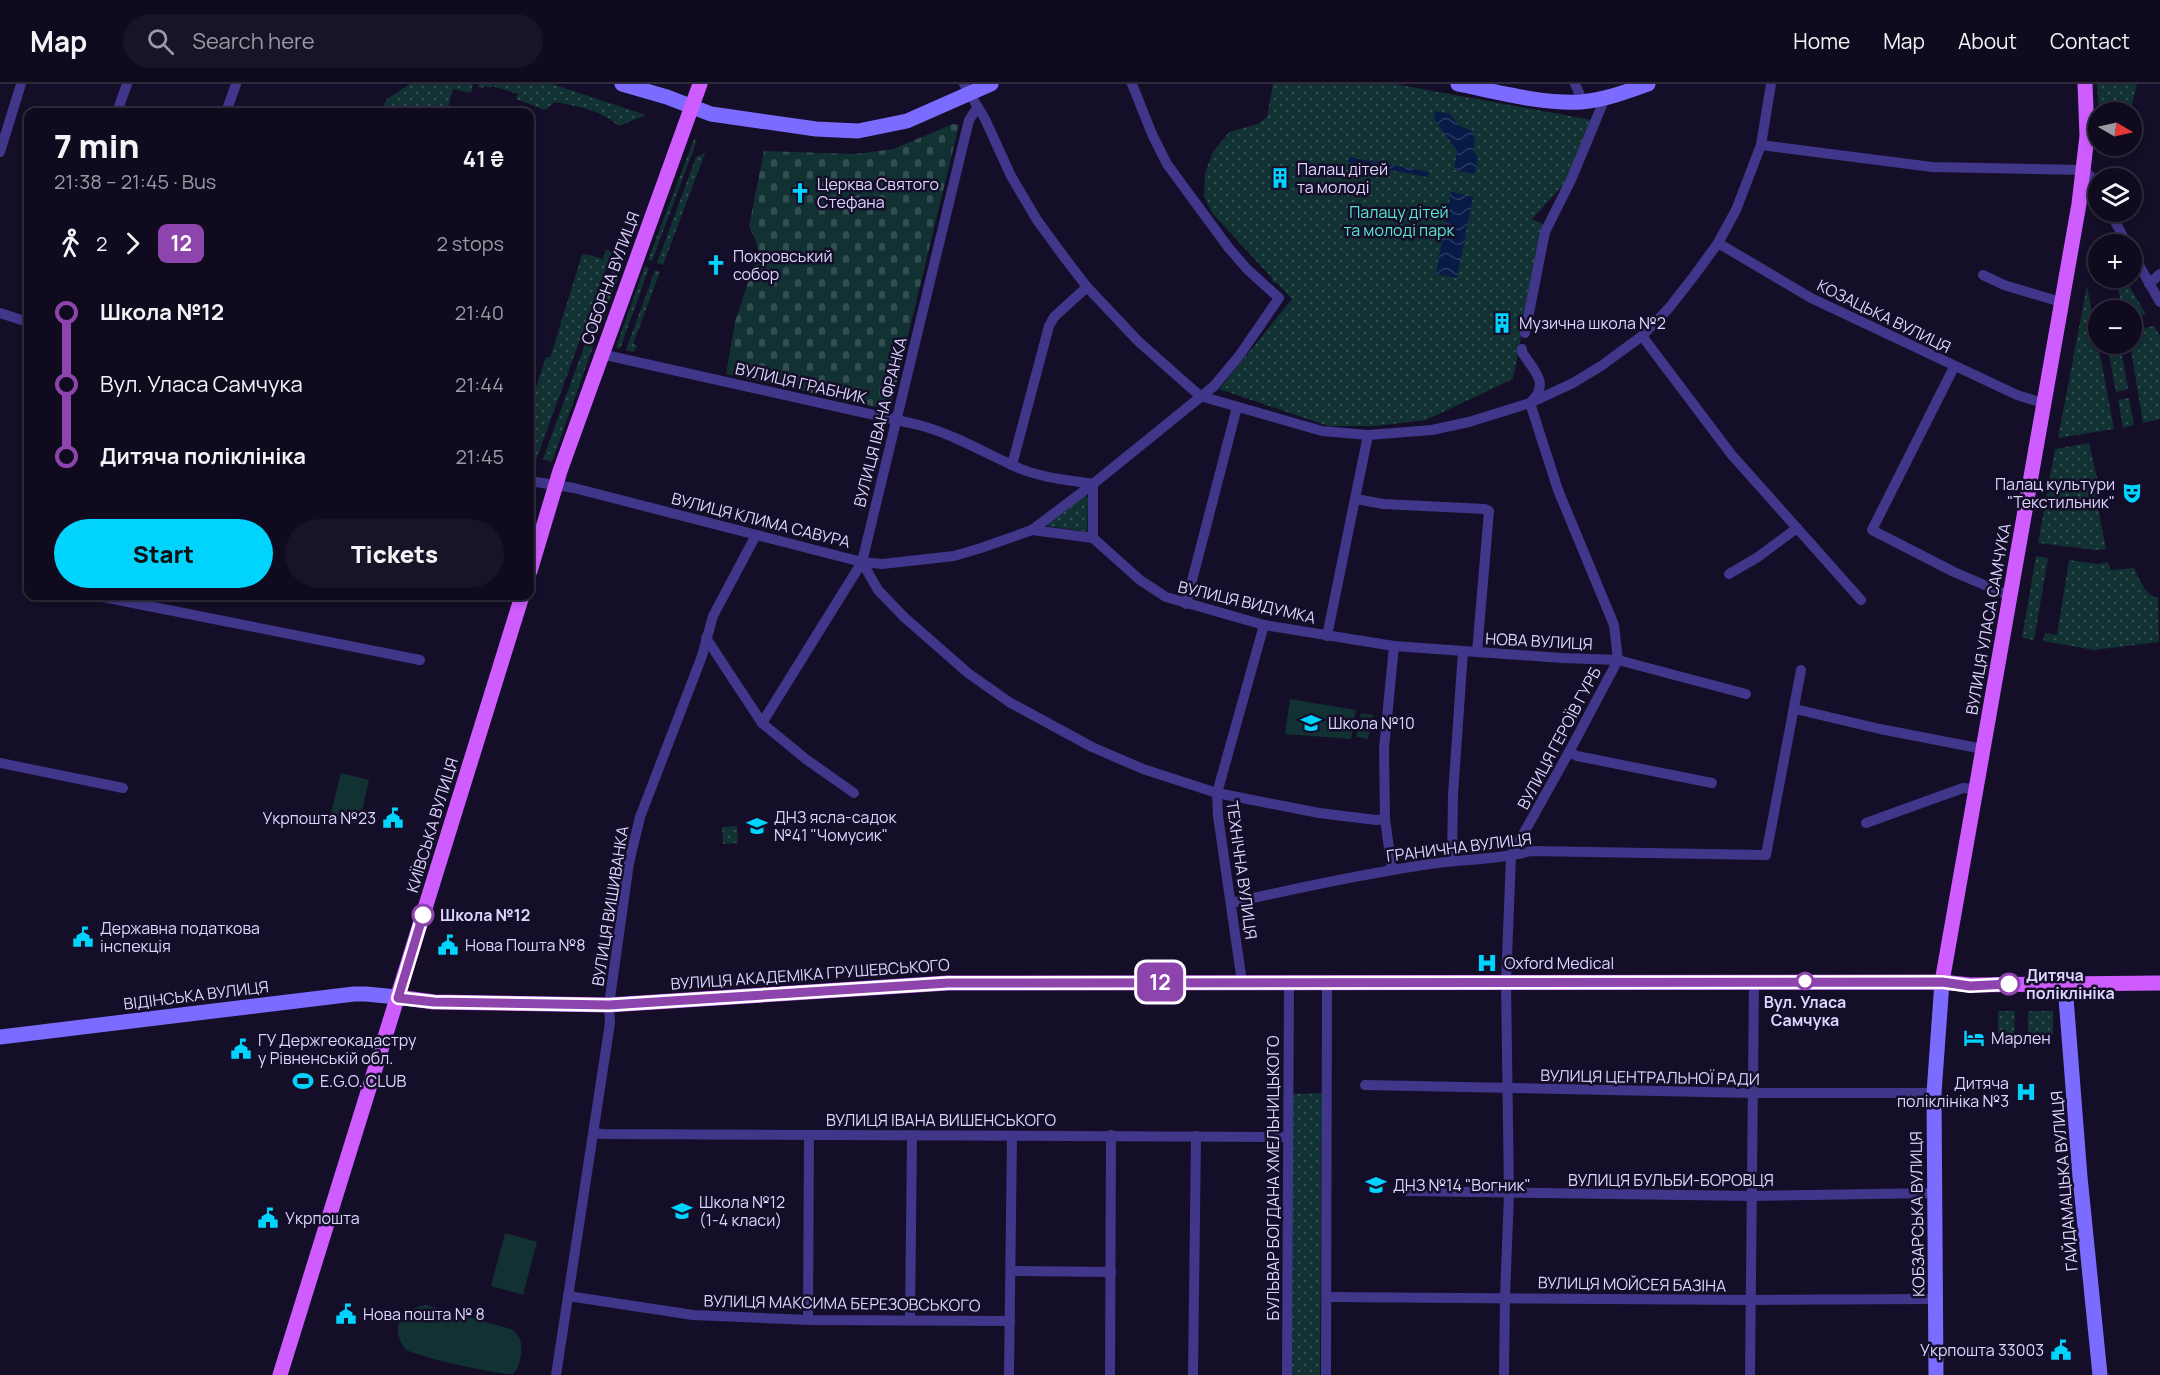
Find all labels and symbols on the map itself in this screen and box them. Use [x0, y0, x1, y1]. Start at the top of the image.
north arrow [2088, 102, 2142, 156]
place label: Палац дітей та молоді [1297, 158, 1388, 198]
building icon: Палац дітей та молоді [1268, 166, 1292, 190]
place label: Церква Святого Стефана [817, 173, 939, 213]
church icon: Церква Святого Стефана [788, 181, 812, 205]
park label: Палацу дітей та молоді парк [1344, 201, 1456, 241]
street label: СОБОРНА ВУЛИЦЯ [576, 208, 644, 348]
place label: Покровський собор [733, 245, 833, 285]
church icon: Покровський собор [704, 253, 728, 277]
street label: КОЗАЦЬКА ВУЛИЦЯ [1813, 274, 1955, 358]
building icon: Музична школа №2 [1490, 311, 1514, 335]
place label: Музична школа №2 [1519, 312, 1666, 334]
street label: ВУЛИЦЯ ІВАНА ФРАНКА [848, 335, 912, 509]
street label: ВУЛИЦЯ ГРАБНИК [733, 357, 869, 409]
place label: Палац культури "Текстильник" [1995, 473, 2115, 513]
theatre icon: Палац культури "Текстильник" [2120, 481, 2144, 505]
street label: ВУЛИЦЯ КЛИМА САВУРА [669, 487, 853, 553]
street label: ВУЛИЦЯ УЛАСА САМЧУКА [1960, 522, 2016, 716]
street label: ВУЛИЦЯ ВИДУМКА [1176, 575, 1318, 629]
street label: НОВА ВУЛИЦЯ [1485, 627, 1593, 655]
street label: ВУЛИЦЯ ГЕРОЇВ ГУРБ [1512, 663, 1606, 813]
school or university icon: Школа №10 [1299, 711, 1323, 735]
place label: Школа №10 [1328, 712, 1415, 734]
street label: КИЇВСЬКА ВУЛИЦЯ [401, 755, 463, 895]
street label: ТЕХНІЧНА ВУЛИЦЯ [1221, 799, 1263, 941]
public building icon: Укрпошта №23 [381, 806, 405, 830]
place label: ДНЗ ясла-садок №41 "Чомусик" [774, 806, 897, 846]
place label: Укрпошта №23 [262, 807, 376, 829]
school or university icon: ДНЗ ясла-садок №41 "Чомусик" [745, 814, 769, 838]
street label: ВУЛИЦЯ ВИШИВАНКА [586, 824, 634, 988]
street label: ГРАНИЧНА ВУЛИЦЯ [1385, 827, 1533, 867]
marker: Школа №12 [412, 904, 434, 926]
place label: Школа №12 [440, 904, 530, 926]
place label: Державна податкова інспекція [100, 917, 260, 957]
public building icon: Державна податкова інспекція [71, 925, 95, 949]
public building icon: Нова Пошта №8 [436, 933, 460, 957]
place label: Нова Пошта №8 [465, 934, 586, 956]
hospital icon: Oxford Medical [1475, 951, 1499, 975]
place label: Oxford Medical [1504, 952, 1614, 974]
street label: ВУЛИЦЯ АКАДЕМІКА ГРУШЕВСЬКОГО [670, 953, 951, 995]
line badge: 12 [1133, 962, 1187, 1002]
place label: Дитяча поліклініка [2026, 964, 2115, 1004]
marker: Вул. Уласа Самчука [1796, 972, 1814, 990]
marker: Дитяча поліклініка [1998, 973, 2020, 995]
street label: ВІДІНСЬКА ВУЛИЦЯ [122, 975, 270, 1015]
place label: Вул. Уласа Самчука [1764, 991, 1846, 1031]
hotel icon: Марлен [1962, 1026, 1986, 1050]
place label: Марлен [1991, 1027, 2051, 1049]
place label: ГУ Держгеокадастру у Рівненській обл. [258, 1029, 417, 1069]
street label: БУЛЬВАР БОГДАНА ХМЕЛЬНИЦЬКОГО [1262, 1035, 1284, 1321]
public building icon: ГУ Держгеокадастру у Рівненській обл. [229, 1037, 253, 1061]
street label: ВУЛИЦЯ ЦЕНТРАЛЬНОЇ РАДИ [1540, 1064, 1760, 1090]
sports icon: E.G.O. CLUB [291, 1069, 315, 1093]
place label: E.G.O. CLUB [320, 1070, 407, 1092]
place label: Дитяча поліклініка №3 [1897, 1072, 2009, 1112]
hospital icon: Дитяча поліклініка №3 [2014, 1080, 2038, 1104]
street label: ГАЙДАМАЦЬКА ВУЛИЦЯ [2045, 1090, 2083, 1272]
street label: ВУЛИЦЯ ІВАНА ВИШЕНСЬКОГО [826, 1109, 1057, 1131]
street label: КОБЗАРСЬКА ВУЛИЦЯ [1905, 1131, 1929, 1297]
street label: ВУЛИЦЯ БУЛЬБИ-БОРОВЦЯ [1568, 1169, 1774, 1191]
school or university icon: ДНЗ №14 "Вогник" [1364, 1173, 1388, 1197]
place label: ДНЗ №14 "Вогник" [1393, 1174, 1531, 1196]
place label: Школа №12 (1-4 класи) [699, 1191, 785, 1231]
school or university icon: Школа №12 (1-4 класи) [670, 1199, 694, 1223]
public building icon: Укрпошта [256, 1206, 280, 1230]
place label: Укрпошта [285, 1207, 360, 1229]
street label: ВУЛИЦЯ МОЙСЕЯ БАЗІНА [1538, 1271, 1726, 1297]
street label: ВУЛИЦЯ МАКСИМА БЕРЕЗОВСЬКОГО [703, 1290, 981, 1316]
public building icon: Нова пошта № 8 [334, 1302, 358, 1326]
place label: Нова пошта № 8 [363, 1303, 485, 1325]
public building icon: Укрпошта 33003 [2049, 1338, 2073, 1362]
place label: Укрпошта 33003 [1920, 1339, 2044, 1361]

